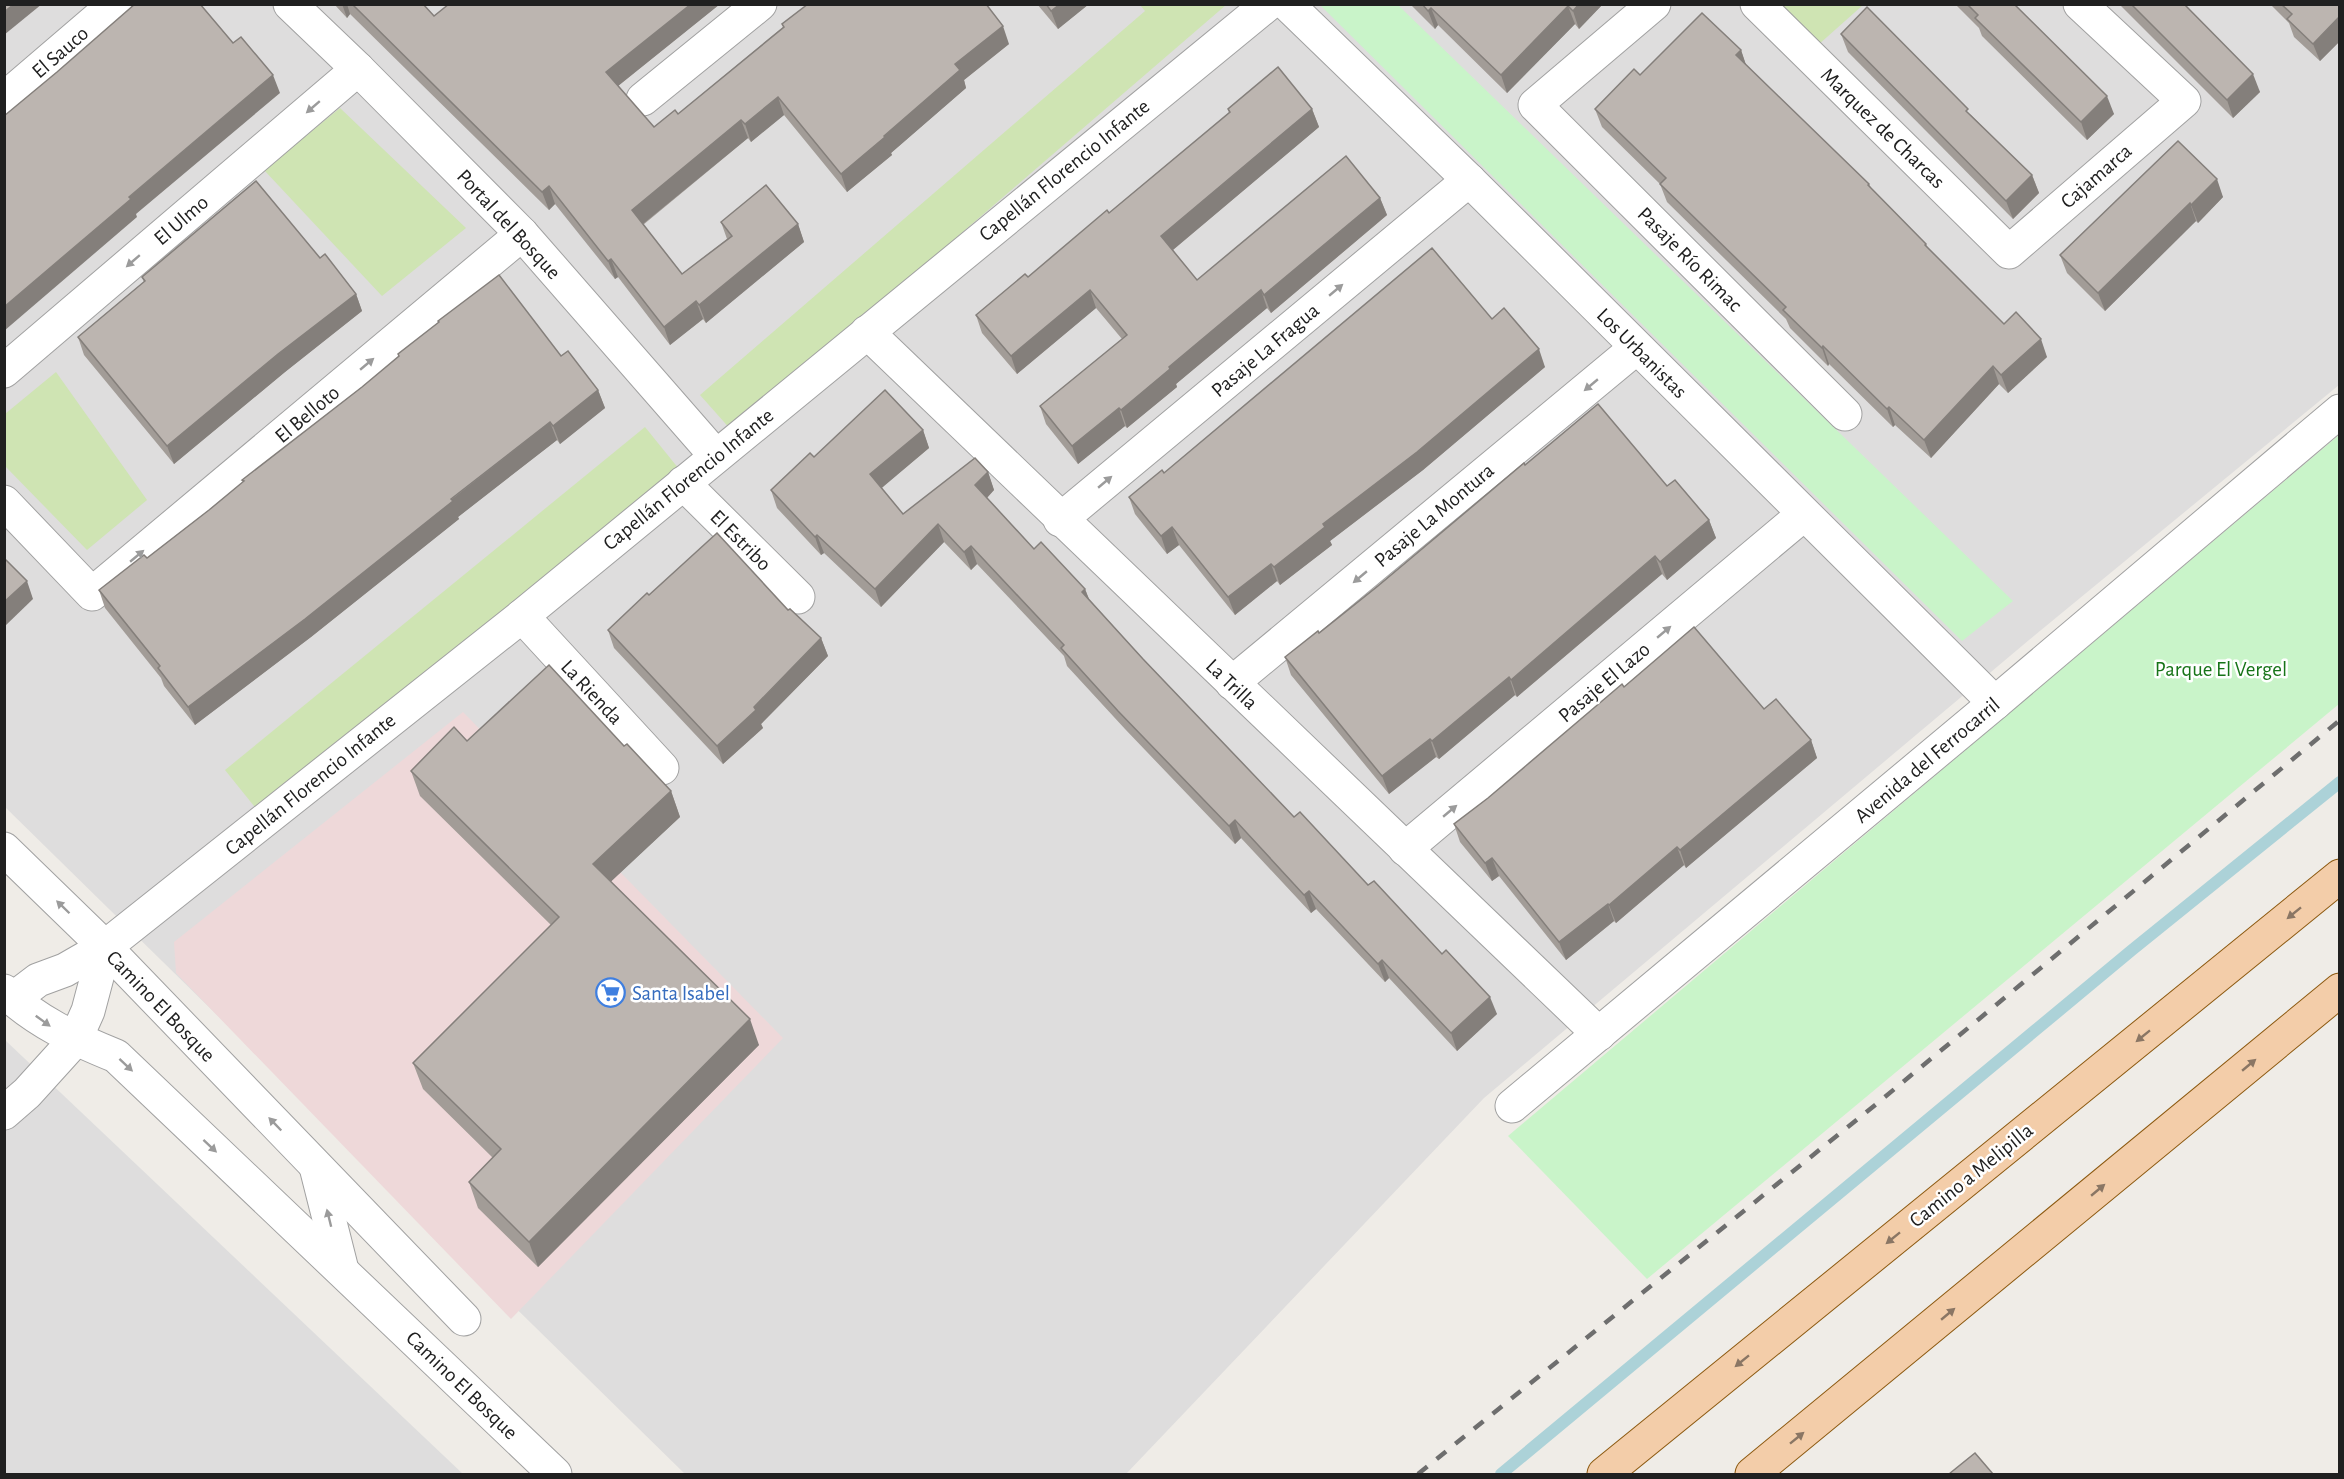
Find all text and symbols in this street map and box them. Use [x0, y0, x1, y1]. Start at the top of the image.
street label: El Sauco [28, 22, 93, 82]
street label: Marquez de Charcas [1817, 64, 1949, 193]
street label: Capellán Florencio Infante [975, 95, 1153, 245]
one-way arrow [306, 100, 321, 113]
street label: Cajamarca [2057, 140, 2136, 213]
street label: Portal del Bosque [453, 165, 565, 283]
street label: El Ulmo [150, 191, 212, 249]
street label: Pasaje Río Rimac [1633, 203, 1746, 316]
one-way arrow [126, 254, 141, 267]
one-way arrow [1328, 284, 1344, 297]
street label: Pasaje La Fragua [1207, 299, 1323, 401]
street label: Los Urbanistas [1593, 304, 1691, 402]
one-way arrow [359, 357, 375, 370]
one-way arrow [1583, 378, 1598, 391]
street label: El Belloto [271, 382, 344, 447]
street label: Capellán Florencio Infante [599, 404, 777, 554]
street label: Pasaje La Montura [1371, 459, 1498, 571]
one-way arrow [1097, 476, 1112, 489]
street label: El Estribo [706, 506, 775, 575]
one-way arrow [129, 550, 144, 563]
one-way arrow [1353, 570, 1368, 583]
one-way arrow [1656, 626, 1671, 639]
street label: Pasaje El Lazo [1555, 638, 1654, 726]
street label: La Trilla [1202, 655, 1262, 714]
street label: La Rienda [557, 656, 627, 729]
park label: Parque El Vergel [2155, 659, 2287, 680]
street label: Avenida del Ferrocarril [1851, 694, 2004, 827]
street label: Capellán Florencio Infante [221, 709, 399, 859]
one-way arrow [1442, 805, 1458, 818]
one-way arrow [56, 900, 70, 914]
one-way arrow [2286, 907, 2302, 920]
street label: Camino El Bosque [102, 947, 219, 1066]
supermarket icon: Santa Isabel [595, 977, 627, 1009]
place label: Santa Isabel [632, 983, 730, 1004]
one-way arrow [34, 1015, 50, 1027]
one-way arrow [2135, 1030, 2151, 1043]
one-way arrow [118, 1058, 132, 1072]
one-way arrow [2241, 1060, 2256, 1072]
one-way arrow [269, 1117, 282, 1132]
street label: Camino a Melipilla [1906, 1119, 2037, 1231]
one-way arrow [203, 1138, 217, 1152]
one-way arrow [2090, 1183, 2106, 1196]
one-way arrow [324, 1209, 333, 1227]
one-way arrow [1886, 1232, 1901, 1244]
one-way arrow [1940, 1308, 1955, 1321]
street label: Camino El Bosque [402, 1327, 521, 1444]
one-way arrow [1734, 1355, 1750, 1368]
one-way arrow [1789, 1431, 1805, 1444]

